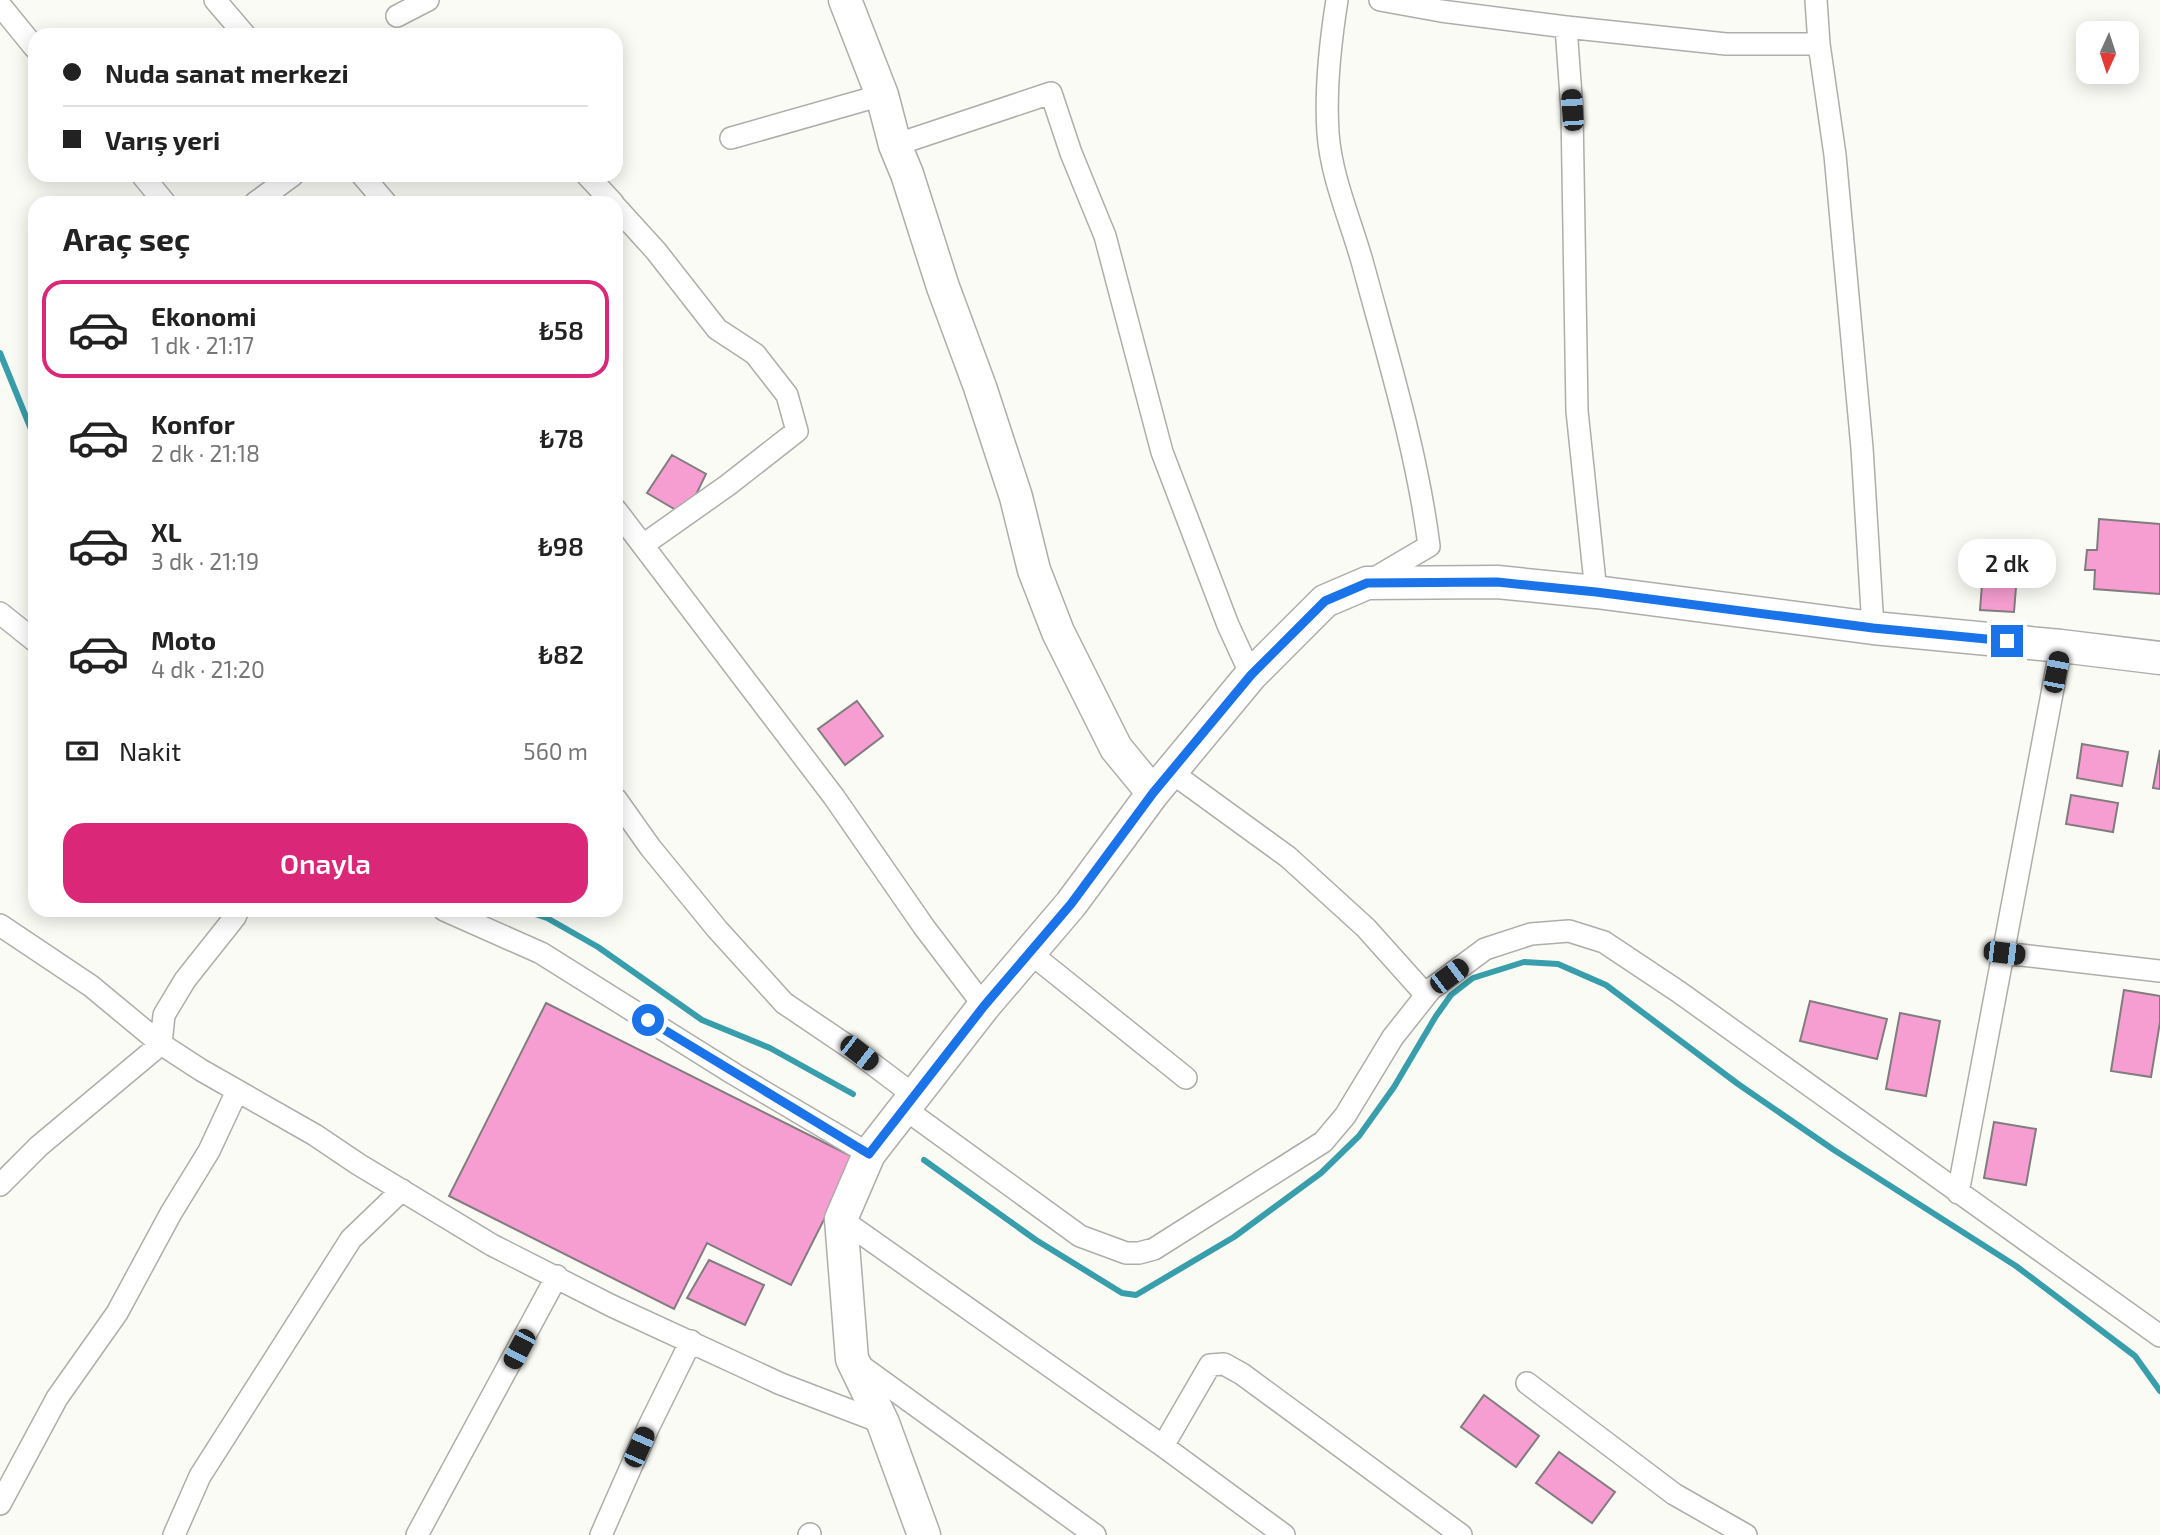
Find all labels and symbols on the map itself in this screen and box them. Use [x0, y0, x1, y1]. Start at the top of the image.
north arrow [2076, 21, 2138, 84]
car [1561, 88, 1584, 132]
callout: 2 dk [1958, 540, 2056, 588]
route end [1991, 625, 2023, 657]
car [2042, 649, 2071, 695]
car [1982, 940, 2027, 966]
car [1426, 955, 1473, 997]
route start [632, 1004, 664, 1036]
car [836, 1032, 883, 1074]
car [500, 1326, 539, 1372]
car [621, 1424, 658, 1470]

